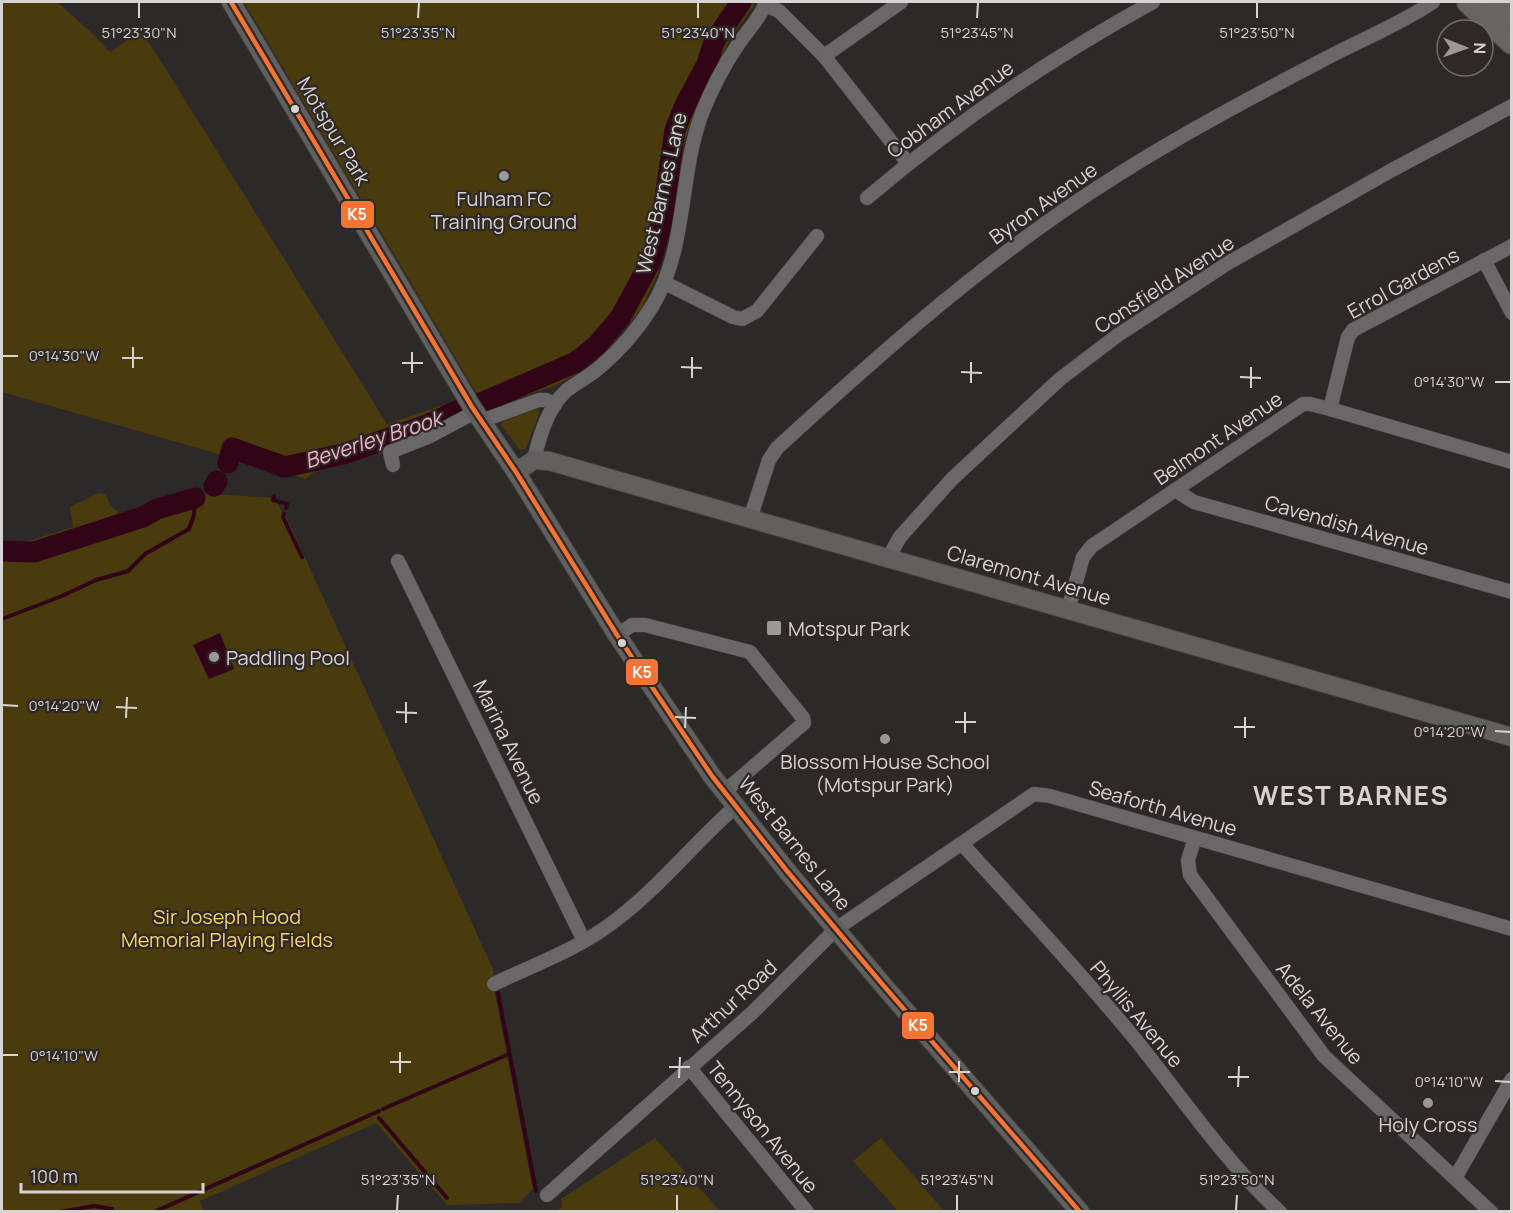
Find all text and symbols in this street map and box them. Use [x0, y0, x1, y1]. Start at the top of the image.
north arrow [1435, 18, 1495, 78]
text: 51°23'30"N [102, 22, 176, 43]
text: 51°23'35"N [381, 22, 455, 43]
text: 51°23'40"N [661, 22, 735, 43]
text: 51°23'45"N [940, 22, 1014, 43]
text: 51°23'50"N [1219, 22, 1295, 43]
text: N [1469, 42, 1491, 54]
street label: Cobham Avenue [881, 54, 1019, 164]
street label: Motspur Park [291, 72, 378, 191]
unlabelled marker [289, 103, 301, 115]
street label: West Barnes Lane [629, 110, 693, 276]
street label: Byron Avenue [984, 156, 1102, 250]
marker: Fulham FC Training Ground [497, 169, 511, 183]
place label: Fulham FC Training Ground [431, 185, 577, 235]
line badge: K5 [340, 200, 375, 229]
text: K5 [347, 203, 367, 225]
street label: Consfield Avenue [1089, 229, 1239, 339]
street label: Errol Gardens [1342, 241, 1464, 325]
text: 0°14'30"W [29, 345, 99, 366]
text: 0°14'30"W [1414, 371, 1484, 392]
street label: Belmont Avenue [1148, 385, 1288, 491]
water label: Beverley Brook [301, 403, 448, 474]
street label: Cavendish Avenue [1262, 489, 1432, 561]
street label: Claremont Avenue [944, 539, 1114, 611]
place label: Motspur Park [788, 615, 911, 642]
marker: Motspur Park [765, 619, 783, 637]
unlabelled marker [616, 637, 628, 649]
place label: Paddling Pool [226, 644, 350, 671]
marker: Paddling Pool [207, 650, 221, 664]
line badge: K5 [625, 658, 659, 686]
text: K5 [632, 661, 652, 683]
street label: Marina Avenue [467, 675, 551, 809]
text: 0°14'20"W [29, 695, 99, 716]
text: 0°14'20"W [1414, 721, 1484, 742]
marker: Blossom House School (Motspur Park) [878, 732, 892, 746]
place label: Blossom House School (Motspur Park) [780, 748, 990, 798]
street label: West Barnes Lane [733, 770, 857, 916]
street label: Seaforth Avenue [1086, 774, 1240, 842]
district label: WEST BARNES [1253, 777, 1449, 813]
park label: Sir Joseph Hood Memorial Playing Fields [121, 903, 333, 953]
street label: Arthur Road [683, 954, 783, 1048]
street label: Phyllis Avenue [1084, 955, 1190, 1073]
street label: Adela Avenue [1270, 956, 1370, 1070]
line badge: K5 [901, 1011, 935, 1040]
text: K5 [908, 1014, 928, 1036]
text: 0°14'10"W [30, 1045, 98, 1066]
street label: Tennyson Avenue [701, 1055, 825, 1199]
text: 0°14'10"W [1415, 1071, 1483, 1092]
unlabelled marker [969, 1085, 981, 1097]
marker: Holy Cross [1421, 1096, 1435, 1110]
place label: Holy Cross [1379, 1111, 1477, 1138]
scale bar [21, 1156, 202, 1194]
text: 100 m [30, 1164, 78, 1188]
text: 51°23'35"N [361, 1169, 435, 1190]
text: 51°23'40"N [640, 1169, 714, 1190]
text: 51°23'45"N [920, 1169, 994, 1190]
text: 51°23'50"N [1199, 1169, 1275, 1190]

